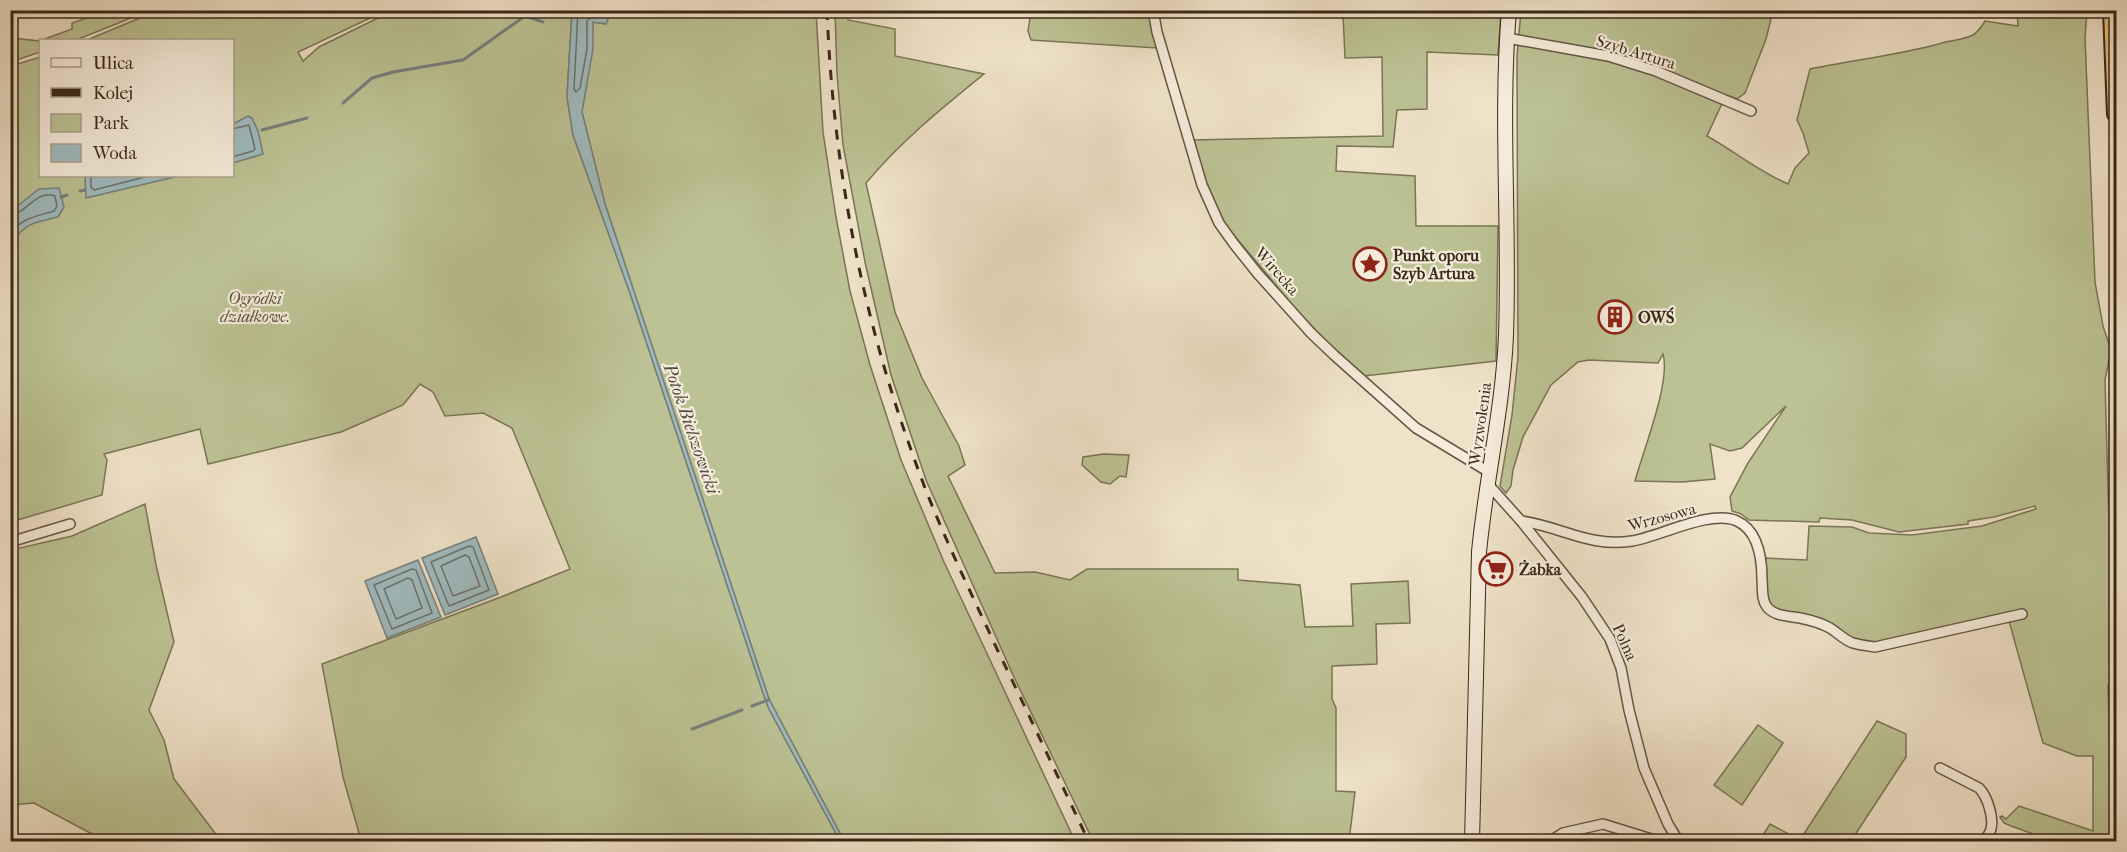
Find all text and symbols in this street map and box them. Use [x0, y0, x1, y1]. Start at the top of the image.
street label: Szyb Artura [1594, 31, 1679, 73]
legend [39, 39, 234, 177]
text: Ulica [93, 53, 134, 74]
text: Kolej [93, 83, 133, 104]
text: Park [93, 113, 130, 134]
text: Woda [92, 143, 137, 164]
street label: Wirecka [1250, 242, 1303, 299]
place icon: Punkt oporu Szyb Artura [1352, 246, 1388, 282]
place label: Punkt oporu Szyb Artura [1393, 246, 1480, 284]
park label: Ogródki działkowe. [220, 289, 290, 326]
building icon: OWŚ [1597, 299, 1633, 335]
place label: OWŚ [1638, 307, 1674, 327]
water label: Potok Bielszowicki [658, 360, 724, 499]
street label: Wyzwolenia [1465, 380, 1495, 468]
street label: Wrzosowa [1625, 499, 1699, 535]
supermarket icon: Żabka [1478, 551, 1514, 587]
place label: Żabka [1519, 559, 1562, 579]
street label: Polna [1609, 621, 1642, 664]

